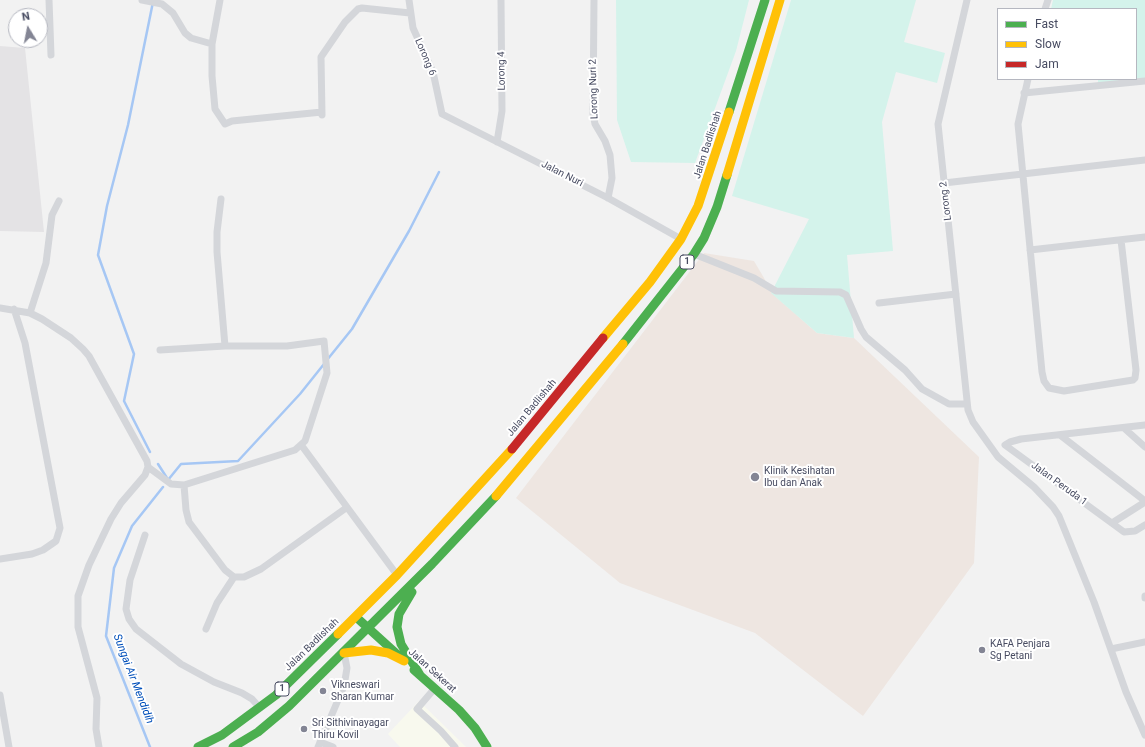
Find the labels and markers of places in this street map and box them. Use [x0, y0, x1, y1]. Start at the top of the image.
place label: Klinik Kesihatan Ibu dan Anak [764, 465, 835, 488]
marker: Klinik Kesihatan Ibu dan Anak [749, 471, 761, 483]
place label: KAFA Penjara Sg Petani [990, 638, 1050, 662]
marker: KAFA Penjara Sg Petani [977, 645, 987, 655]
place label: Vikneswari Sharan Kumar [331, 679, 394, 702]
marker: Vikneswari Sharan Kumar [318, 686, 328, 696]
place label: Sri Sithivinayagar Thiru Kovil [312, 717, 389, 740]
marker: Sri Sithivinayagar Thiru Kovil [299, 724, 309, 734]

